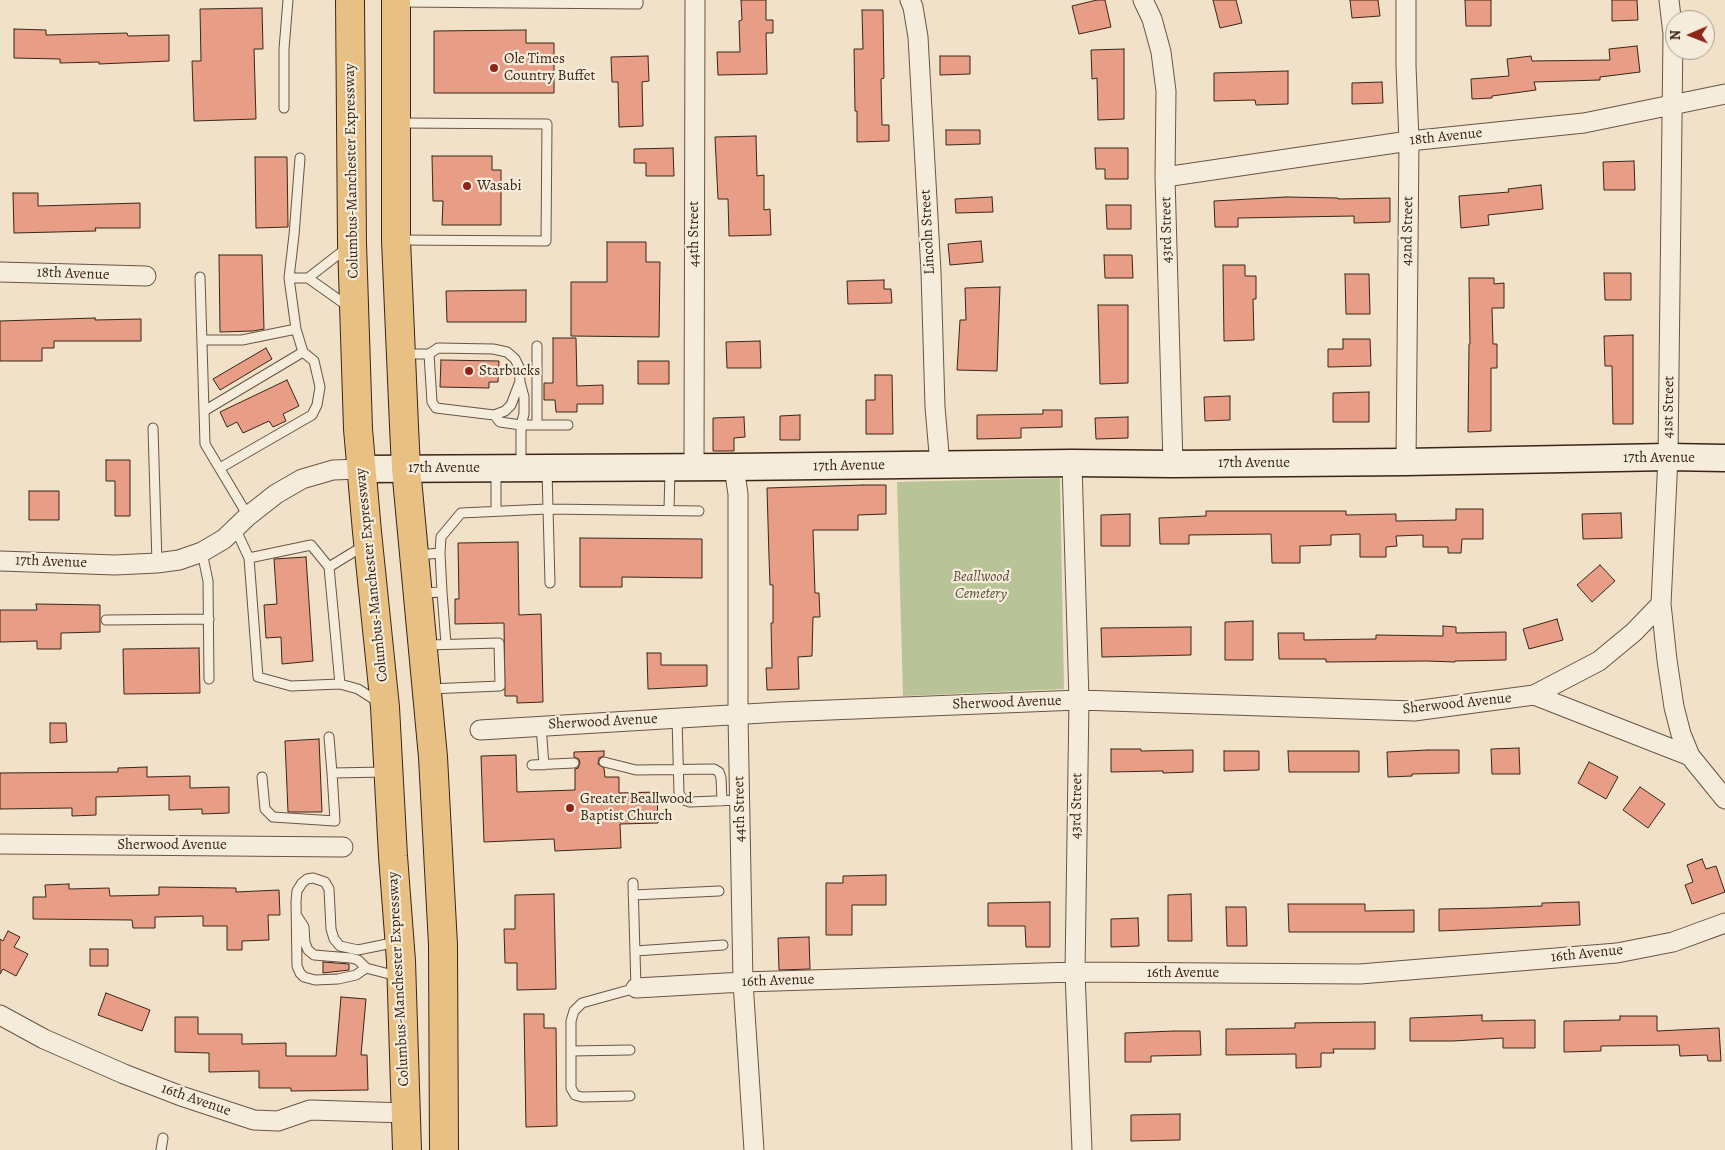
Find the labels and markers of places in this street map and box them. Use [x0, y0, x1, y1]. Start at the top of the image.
place label: Ole Times Country Buffet [504, 50, 595, 85]
marker: Ole Times Country Buffet [488, 62, 500, 74]
place label: Wasabi [477, 177, 522, 195]
marker: Wasabi [461, 180, 473, 192]
place label: Starbucks [479, 362, 540, 380]
marker: Starbucks [463, 365, 475, 377]
place label: Greater Beallwood Baptist Church [580, 790, 693, 825]
marker: Greater Beallwood Baptist Church [564, 802, 576, 814]

